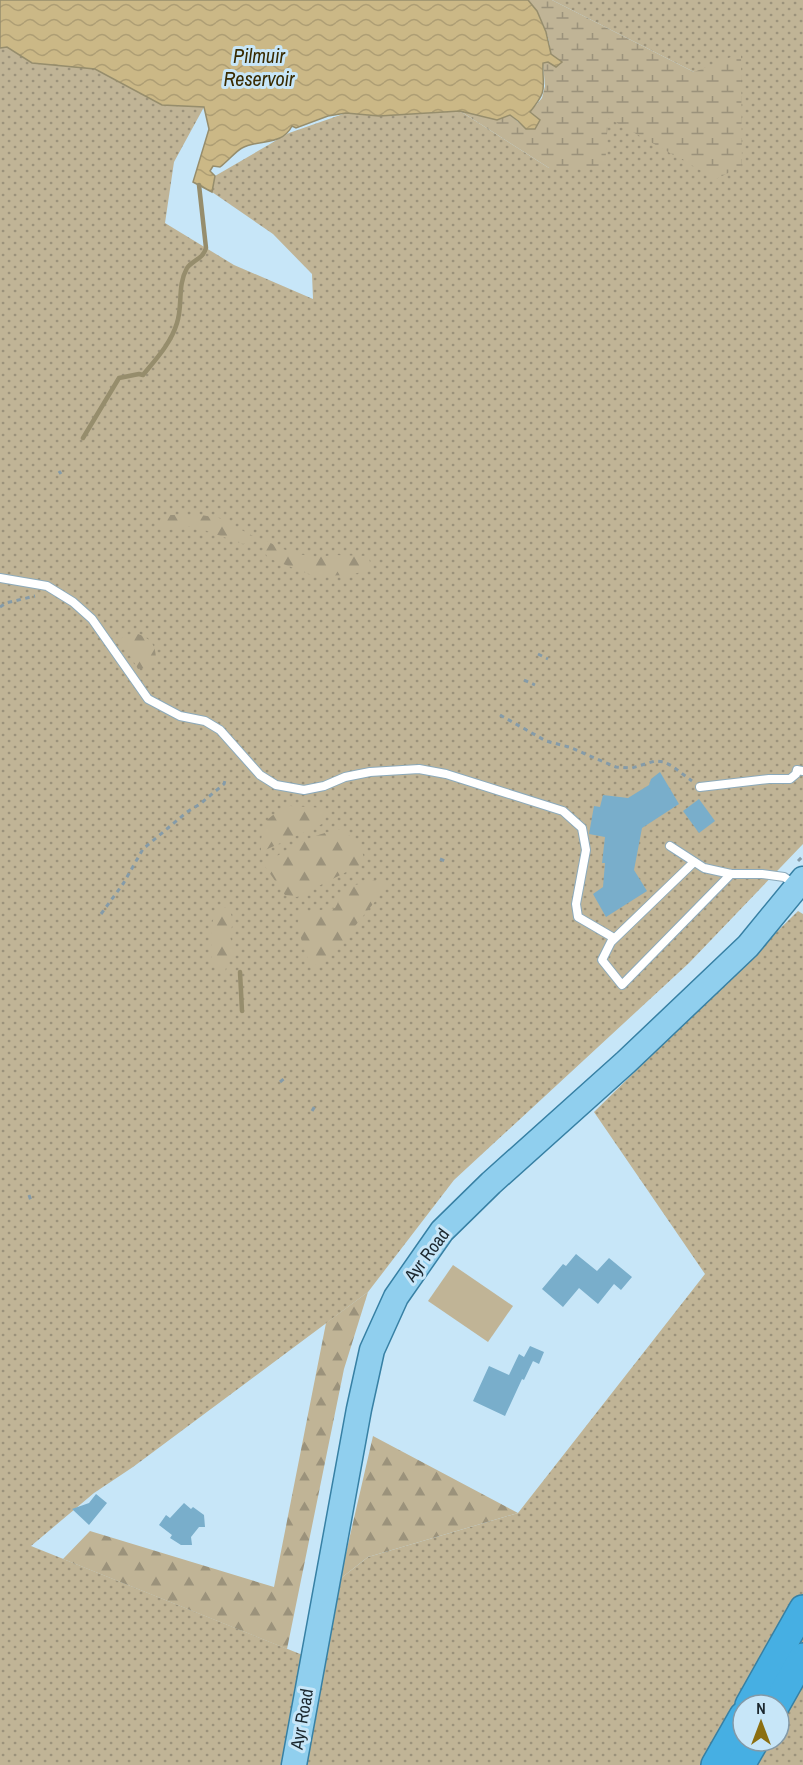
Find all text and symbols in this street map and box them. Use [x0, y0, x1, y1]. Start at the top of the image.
water label: Pilmuir Reservoir [223, 42, 295, 92]
street label: Ayr Road [398, 1223, 455, 1287]
street label: Ayr Road [284, 1687, 319, 1752]
north arrow [731, 1693, 791, 1753]
text: N [756, 1697, 766, 1719]

